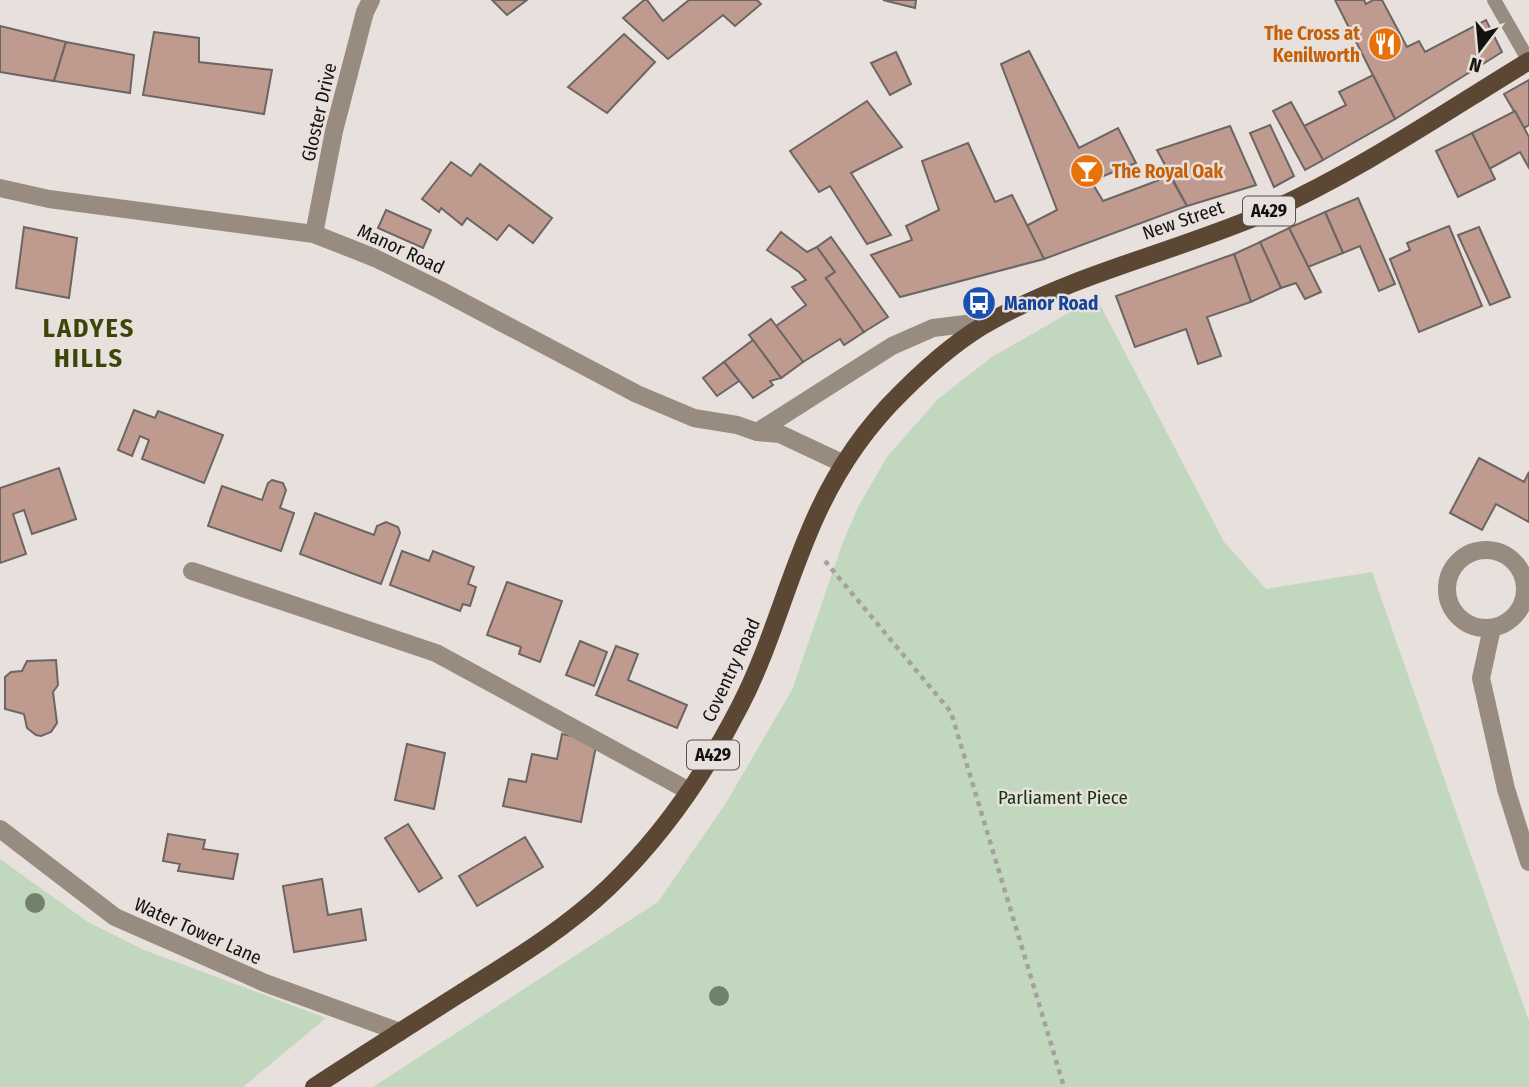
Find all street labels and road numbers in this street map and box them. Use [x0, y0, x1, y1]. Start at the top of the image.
street label: Gloster Drive [296, 60, 342, 164]
street label: New Street [1139, 195, 1227, 245]
road number: A429 [1243, 196, 1295, 226]
street label: Manor Road [354, 219, 448, 279]
street label: Coventry Road [697, 614, 765, 726]
road number: A429 [687, 740, 739, 770]
street label: Water Tower Lane [131, 893, 265, 969]

